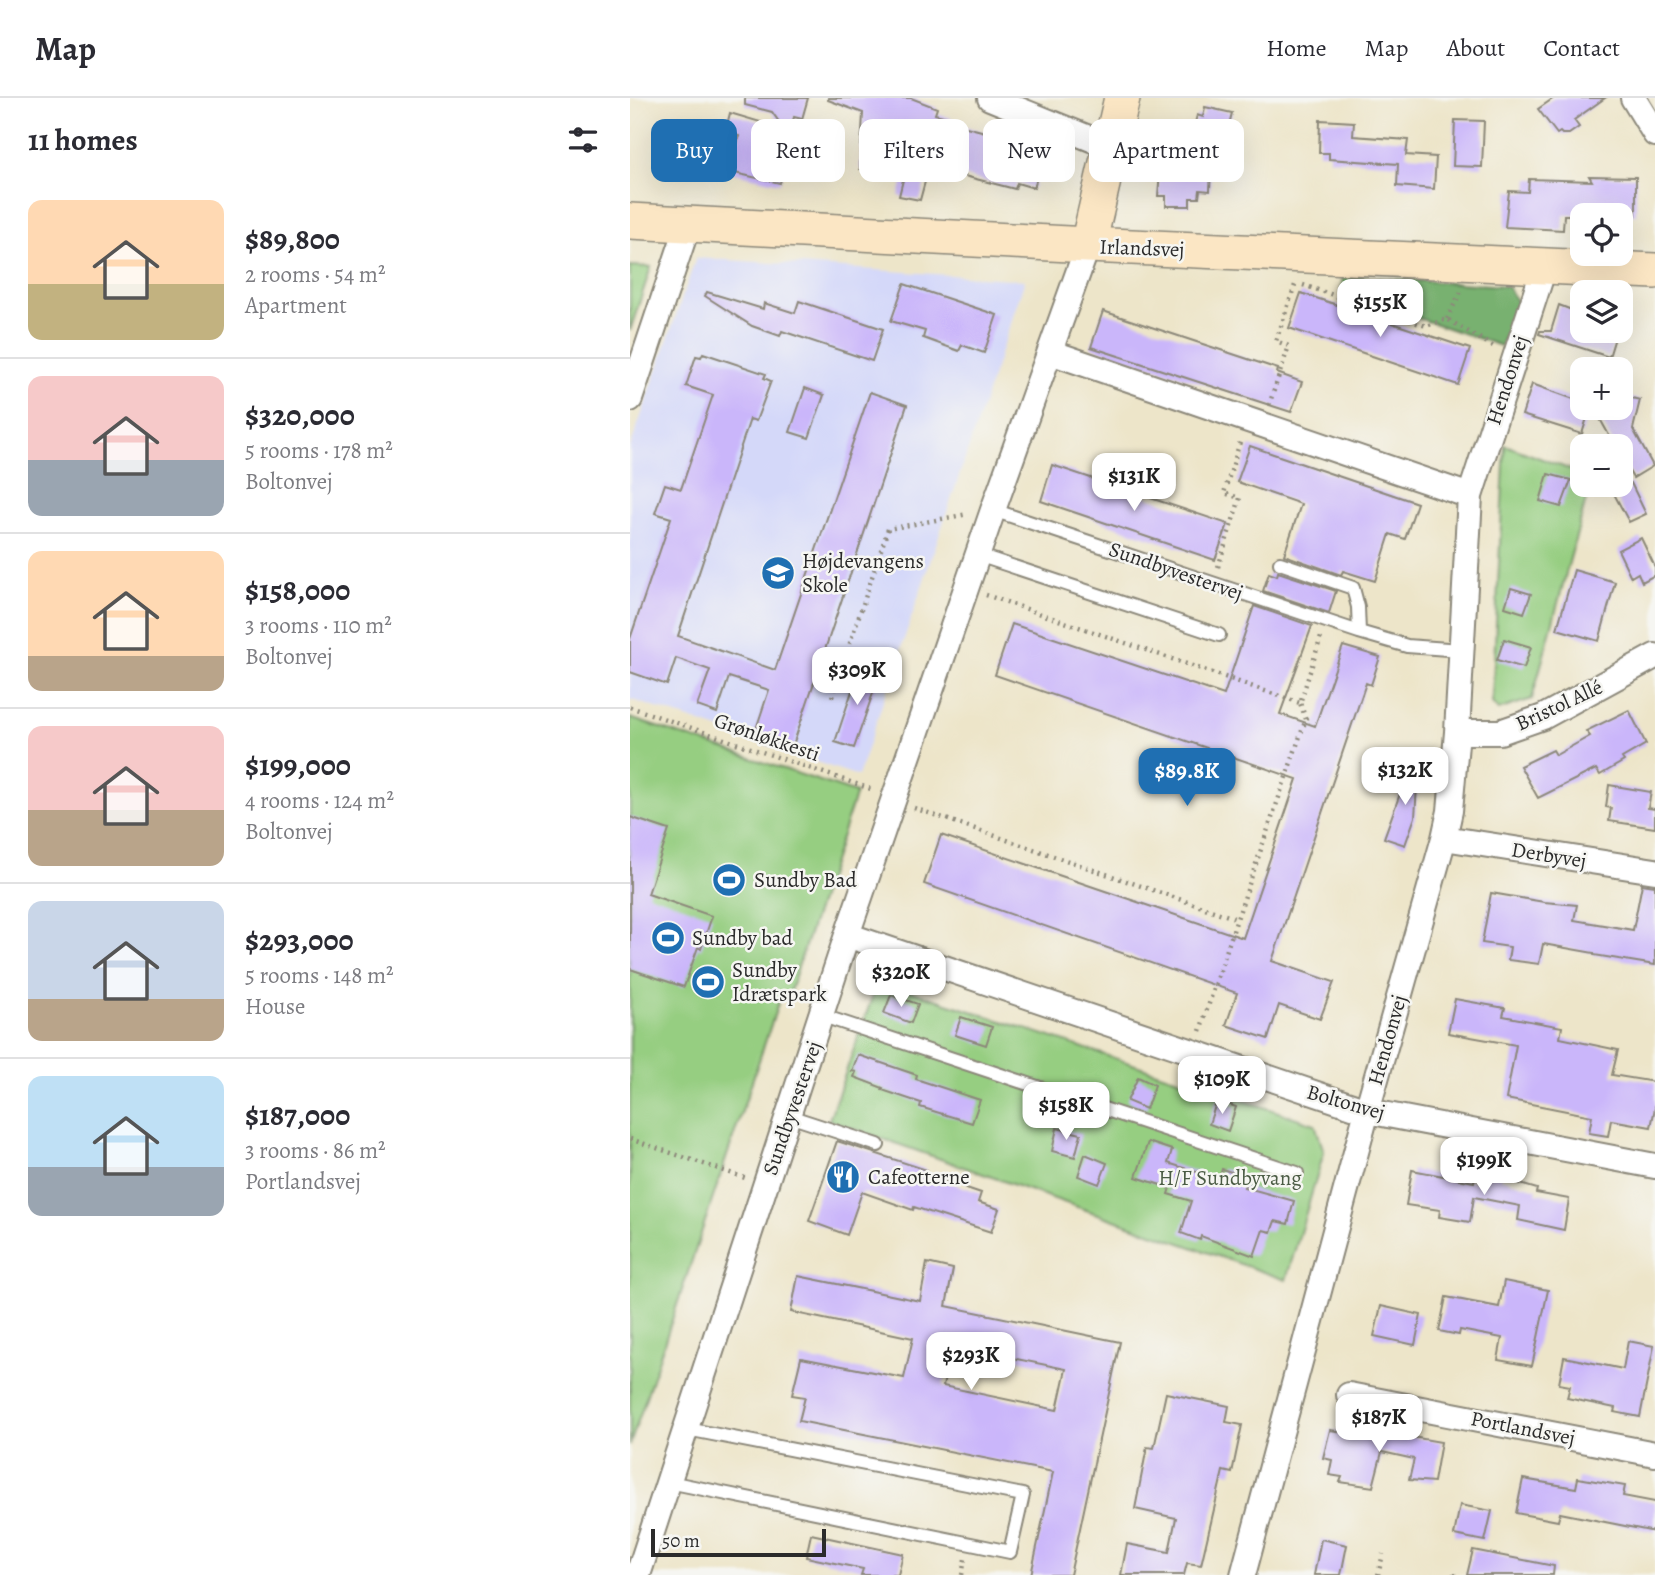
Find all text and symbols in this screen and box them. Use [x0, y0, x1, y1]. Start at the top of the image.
text: Map [35, 26, 96, 71]
text: Home [1266, 32, 1327, 64]
text: Map [1365, 32, 1409, 64]
text: About [1447, 32, 1505, 64]
text: Contact [1543, 32, 1620, 64]
chip: Buy [651, 119, 737, 182]
chip: Rent [751, 119, 845, 182]
chip: Filters [859, 119, 969, 182]
chip: New [983, 119, 1075, 182]
chip: Apartment [1089, 119, 1244, 182]
text: 11 homes [28, 120, 138, 160]
icon: filters [564, 121, 602, 159]
map controls [1570, 203, 1633, 497]
button: locate [1570, 203, 1633, 266]
text: $89,800 [245, 219, 340, 259]
icon: home [84, 228, 168, 312]
street label: Irlandsvej [1099, 233, 1185, 263]
text: 2 rooms · 54 m² [245, 259, 386, 290]
pin: $155K [1331, 280, 1429, 339]
button: layers [1570, 280, 1633, 343]
text: $155K [1353, 286, 1407, 317]
text: Apartment [245, 290, 347, 321]
street label: Hendonvej [1479, 332, 1535, 428]
button: + [1570, 357, 1633, 420]
text: $320,000 [245, 395, 355, 435]
icon: home [84, 404, 168, 488]
button: − [1570, 434, 1633, 497]
text: 5 rooms · 178 m² [245, 435, 393, 466]
pin: $131K [1085, 454, 1183, 513]
text: $131K [1108, 460, 1160, 491]
text: Boltonvej [245, 466, 333, 497]
street label: Sundbyvestervej [1105, 535, 1247, 607]
place label: Højdevangens Skole [802, 547, 924, 599]
school or university icon: Højdevangens Skole [759, 554, 797, 592]
text: $158,000 [245, 570, 350, 610]
icon: home [84, 579, 168, 663]
text: 3 rooms · 110 m² [245, 610, 392, 641]
text: Boltonvej [245, 641, 333, 672]
pin: $309K [808, 648, 906, 707]
text: $309K [828, 654, 886, 685]
street label: Bristol Allé [1511, 673, 1607, 737]
street label: Grønløkkesti [710, 706, 824, 768]
text: $199,000 [245, 745, 351, 785]
pin: $89.8K [1130, 748, 1244, 808]
pin: $132K [1356, 748, 1454, 807]
icon: home [84, 754, 168, 838]
text: $132K [1377, 754, 1433, 785]
text: $89.8K [1155, 755, 1219, 786]
text: 4 rooms · 124 m² [245, 785, 394, 816]
text: Boltonvej [245, 816, 333, 847]
street label: Derbyvej [1509, 835, 1589, 875]
sports icon: Sundby Bad [710, 861, 748, 899]
place label: Sundby Bad [754, 866, 857, 894]
sports icon: Sundby bad [649, 919, 687, 957]
text: $293,000 [245, 920, 354, 960]
place label: Sundby bad [692, 924, 794, 952]
icon: home [84, 929, 168, 1013]
pin: $320K [852, 950, 950, 1009]
place label: Sundby Idrætspark [732, 956, 827, 1008]
text: $320K [872, 956, 930, 987]
text: 5 rooms · 148 m² [245, 960, 394, 991]
sports icon: Sundby Idrætspark [689, 963, 727, 1001]
text: House [245, 991, 305, 1022]
street label: Hendonvej [1361, 992, 1413, 1088]
street label: Sundbyvestervej [756, 1037, 828, 1179]
pin: $109K [1173, 1056, 1271, 1116]
text: $109K [1194, 1063, 1250, 1094]
street label: Boltonvej [1304, 1078, 1388, 1126]
pin: $158K [1017, 1082, 1115, 1142]
text: $158K [1039, 1089, 1093, 1120]
text: $187,000 [245, 1095, 350, 1135]
icon: home [84, 1104, 168, 1188]
text: 3 rooms · 86 m² [245, 1135, 386, 1166]
pin: $199K [1435, 1138, 1533, 1197]
text: $199K [1456, 1144, 1512, 1175]
restaurant icon: Cafeotterne [824, 1158, 862, 1196]
place label: Cafeotterne [868, 1163, 970, 1191]
park label: H/F Sundbyvang [1158, 1164, 1302, 1192]
text: Portlandsvej [245, 1166, 361, 1197]
pin: $293K [922, 1332, 1020, 1392]
text: $293K [942, 1339, 1000, 1370]
pin: $187K [1330, 1394, 1428, 1454]
text: $187K [1352, 1401, 1406, 1432]
street label: Portlandsvej [1468, 1404, 1578, 1452]
scale bar [651, 1526, 826, 1558]
text: 50 m [662, 1528, 700, 1554]

